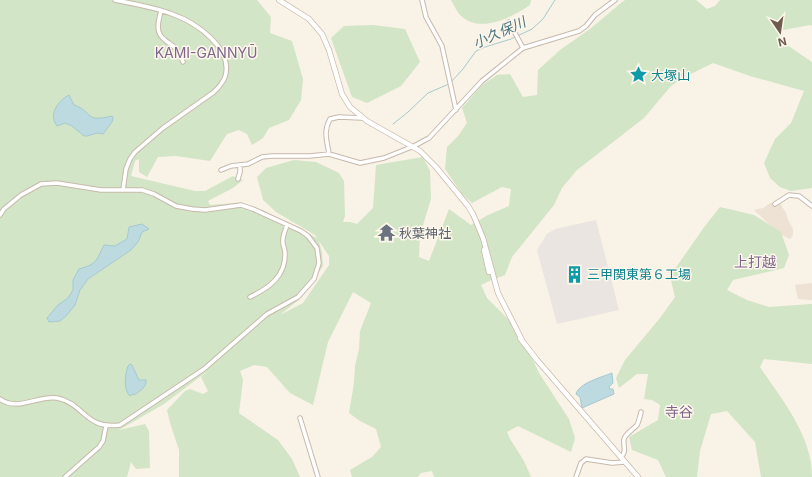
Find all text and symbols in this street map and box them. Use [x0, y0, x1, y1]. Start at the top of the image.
water label: 小久保川 [470, 12, 530, 51]
north arrow [760, 12, 800, 52]
text: N [777, 34, 788, 50]
district label: KAMI-GANNYŪ [155, 44, 257, 61]
place icon: 大塚山 [628, 65, 648, 85]
place label: 大塚山 [651, 67, 690, 83]
temple icon: 秋葉神社 [376, 223, 396, 243]
place label: 秋葉神社 [399, 225, 451, 241]
district label: 上打越 [734, 253, 776, 270]
building icon: 三甲関東第６工場 [564, 264, 584, 284]
place label: 三甲関東第６工場 [587, 266, 691, 282]
district label: 寺谷 [665, 403, 693, 420]

